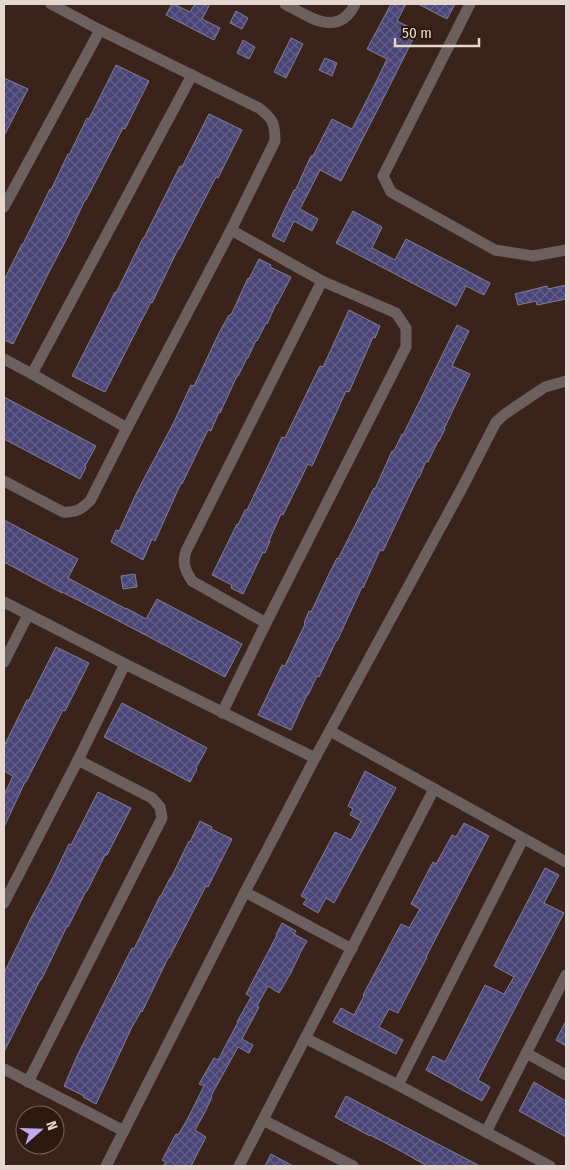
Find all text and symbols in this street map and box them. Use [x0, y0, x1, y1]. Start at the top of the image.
scale bar [395, 15, 479, 47]
text: 50 m [402, 24, 432, 42]
north arrow [15, 1105, 65, 1155]
text: N [42, 1119, 61, 1133]

